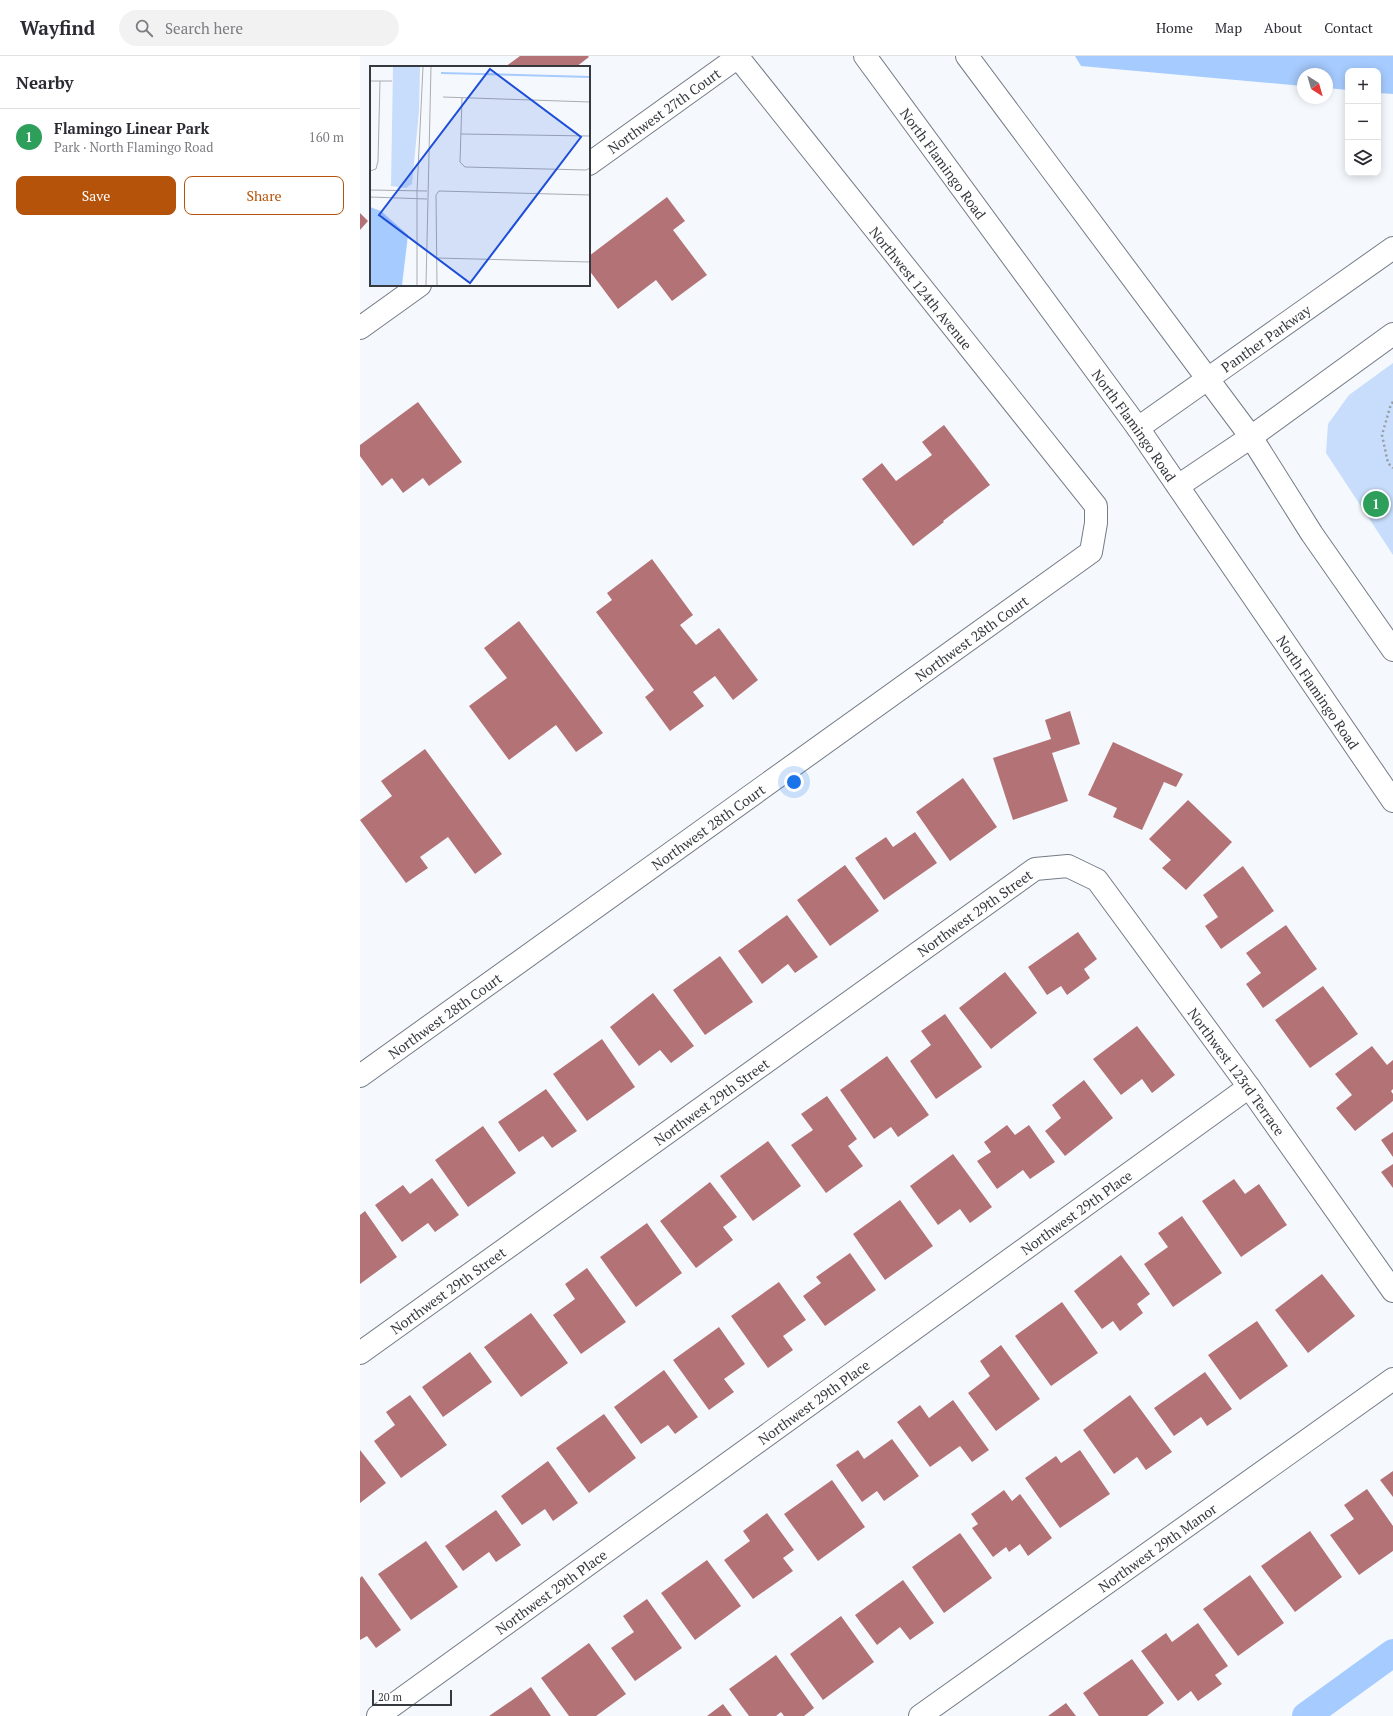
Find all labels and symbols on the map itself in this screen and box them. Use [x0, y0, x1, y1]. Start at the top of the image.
street label: Northwest 27th Court [603, 63, 725, 157]
inset map [370, 66, 590, 286]
north arrow [1297, 68, 1333, 104]
street label: North Flamingo Road [897, 104, 991, 223]
street label: Northwest 124th Avenue [865, 222, 977, 354]
street label: Panther Parkway [1217, 299, 1315, 376]
street label: North Flamingo Road [1088, 365, 1181, 485]
pin: 1 [1363, 489, 1389, 519]
street label: Northwest 28th Court [911, 590, 1032, 685]
street label: North Flamingo Road [1273, 631, 1364, 752]
your location [784, 772, 804, 792]
street label: Northwest 28th Court [647, 779, 769, 874]
street label: Northwest 29th Street [913, 864, 1037, 960]
street label: Northwest 28th Court [384, 968, 506, 1063]
street label: Northwest 123rd Terrace [1184, 1004, 1290, 1139]
street label: Northwest 29th Street [650, 1053, 773, 1149]
street label: Northwest 29th Place [1016, 1165, 1136, 1259]
street label: Northwest 29th Street [386, 1242, 510, 1338]
street label: Northwest 29th Place [754, 1355, 873, 1448]
street label: Northwest 29th Manor [1094, 1498, 1220, 1596]
street label: Northwest 29th Place [491, 1545, 610, 1638]
scale bar [372, 1688, 452, 1707]

